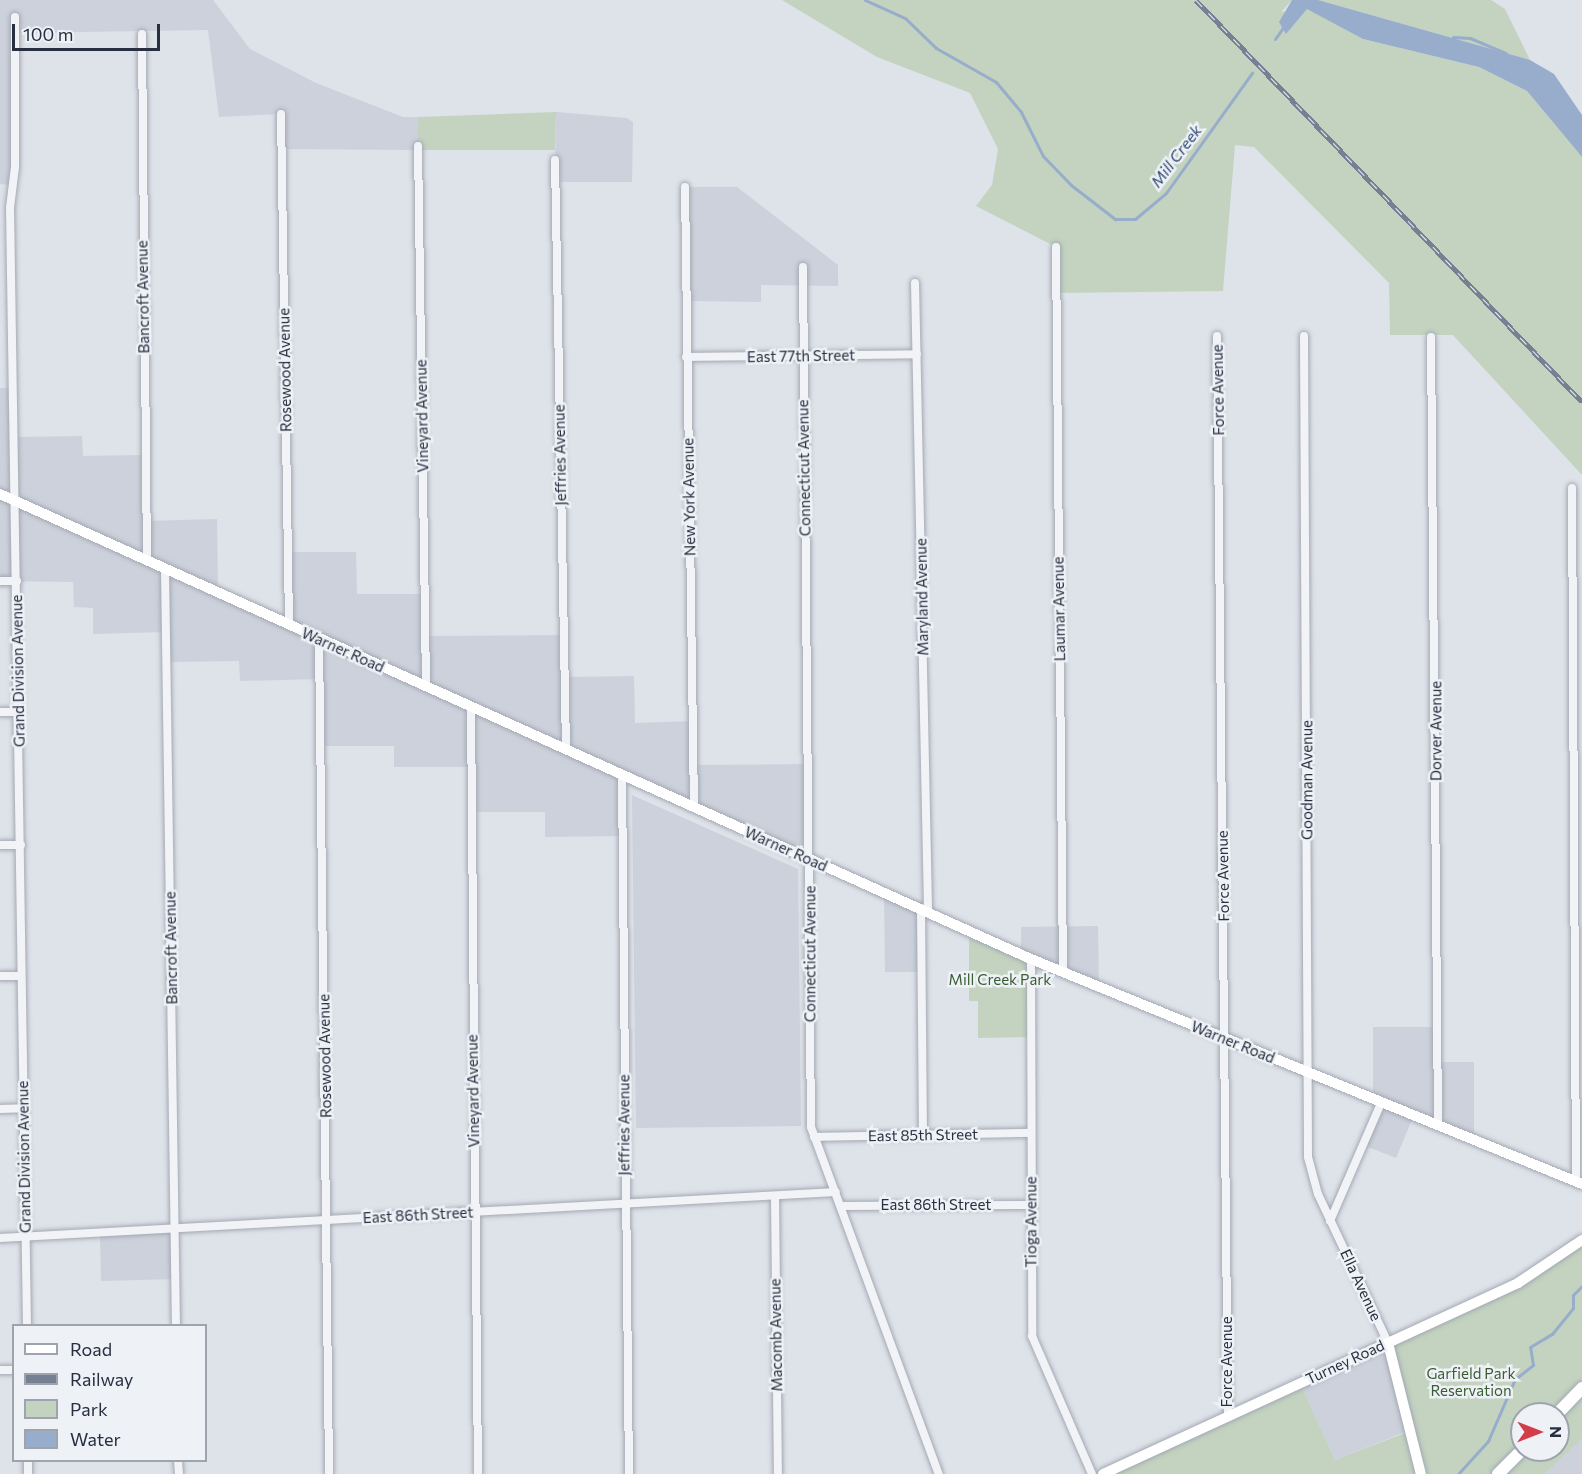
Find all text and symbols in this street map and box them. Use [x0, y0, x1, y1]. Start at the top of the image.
scale bar [15, 12, 164, 50]
text: 100 m [23, 23, 73, 45]
water label: Mill Creek [1146, 121, 1206, 191]
street label: Bancroft Avenue [133, 240, 153, 354]
street label: Rosewood Avenue [275, 308, 295, 432]
street label: Force Avenue [1208, 344, 1228, 436]
street label: East 77th Street [747, 346, 855, 366]
street label: Vineyard Avenue [412, 359, 432, 473]
street label: Connecticut Avenue [794, 400, 814, 536]
street label: Jeffries Avenue [550, 404, 570, 506]
street label: New York Avenue [679, 438, 699, 556]
street label: Maryland Avenue [912, 538, 932, 656]
street label: Laumar Avenue [1049, 557, 1069, 661]
street label: Grand Division Avenue [8, 595, 28, 747]
street label: Warner Road [299, 624, 387, 676]
street label: Dorver Avenue [1427, 681, 1445, 781]
street label: Goodman Avenue [1298, 720, 1316, 840]
street label: Warner Road [742, 823, 830, 875]
street label: Force Avenue [1213, 830, 1233, 922]
street label: Connecticut Avenue [801, 886, 819, 1022]
street label: Bancroft Avenue [161, 891, 181, 1005]
park label: Mill Creek Park [949, 971, 1051, 989]
street label: Rosewood Avenue [315, 994, 335, 1118]
street label: Warner Road [1188, 1017, 1278, 1067]
street label: Vineyard Avenue [463, 1034, 483, 1148]
street label: Jeffries Avenue [615, 1074, 633, 1176]
street label: Grand Division Avenue [14, 1081, 34, 1233]
street label: East 85th Street [868, 1125, 978, 1145]
street label: Tioga Avenue [1022, 1176, 1040, 1268]
street label: East 86th Street [881, 1196, 991, 1214]
street label: East 86th Street [362, 1203, 474, 1227]
street label: Ella Avenue [1337, 1246, 1385, 1324]
street label: Macomb Avenue [766, 1278, 786, 1392]
street label: Force Avenue [1218, 1316, 1236, 1408]
legend [12, 1324, 207, 1462]
street label: Turney Road [1303, 1336, 1387, 1388]
text: Road [70, 1338, 112, 1360]
park label: Garfield Park Reservation [1426, 1364, 1516, 1399]
text: Railway [70, 1368, 133, 1390]
text: Park [70, 1398, 108, 1420]
north arrow [1510, 1402, 1570, 1462]
text: N [1547, 1426, 1566, 1438]
text: Water [70, 1428, 121, 1450]

